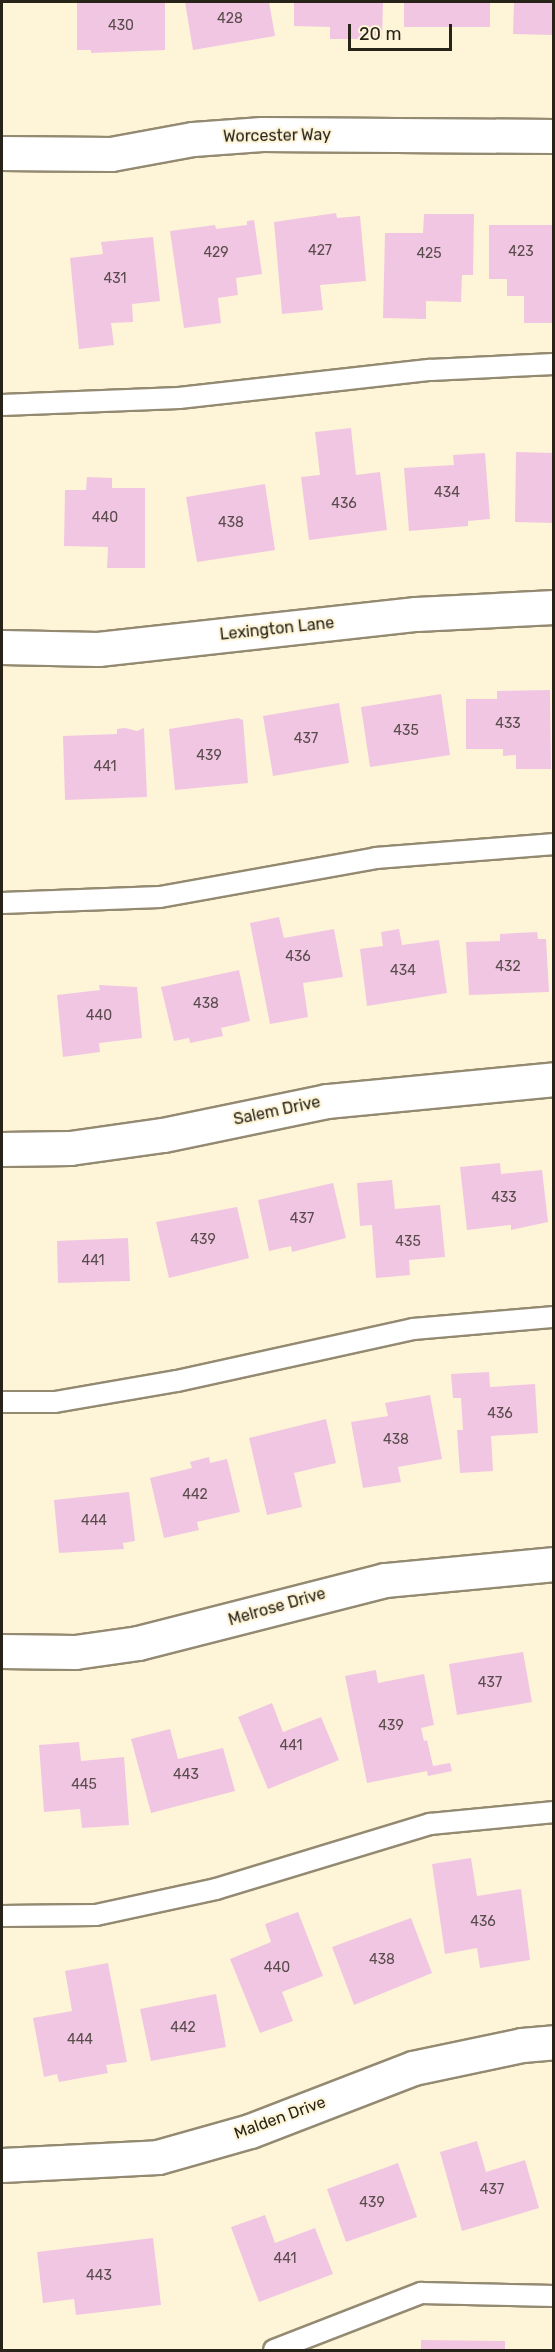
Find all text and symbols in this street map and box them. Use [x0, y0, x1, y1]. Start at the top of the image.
house number: 428 [217, 11, 243, 27]
scale bar [351, 12, 454, 50]
house number: 430 [108, 18, 134, 34]
text: 20 m [359, 23, 401, 45]
street label: Worcester Way [222, 125, 332, 147]
house number: 427 [308, 243, 332, 259]
house number: 423 [508, 244, 534, 260]
house number: 429 [203, 245, 229, 261]
house number: 425 [416, 246, 442, 262]
house number: 431 [104, 271, 126, 287]
house number: 434 [434, 485, 460, 501]
house number: 436 [331, 496, 357, 512]
house number: 440 [92, 510, 118, 526]
house number: 438 [218, 515, 244, 531]
street label: Lexington Lane [219, 613, 335, 645]
house number: 433 [495, 716, 521, 732]
house number: 435 [393, 723, 419, 739]
house number: 437 [294, 731, 318, 747]
house number: 439 [196, 748, 222, 764]
house number: 441 [93, 759, 117, 775]
house number: 436 [285, 949, 311, 965]
house number: 432 [495, 959, 521, 975]
house number: 434 [390, 963, 416, 979]
house number: 438 [193, 996, 219, 1012]
house number: 440 [86, 1008, 112, 1024]
street label: Salem Drive [232, 1092, 322, 1130]
house number: 433 [491, 1190, 517, 1206]
house number: 437 [290, 1211, 314, 1227]
house number: 439 [190, 1232, 216, 1248]
house number: 435 [395, 1234, 421, 1250]
house number: 441 [81, 1253, 105, 1269]
house number: 436 [487, 1406, 513, 1422]
house number: 438 [383, 1432, 409, 1448]
house number: 442 [182, 1487, 208, 1503]
house number: 444 [81, 1513, 107, 1529]
street label: Melrose Drive [226, 1584, 328, 1630]
house number: 437 [478, 1675, 502, 1691]
house number: 439 [378, 1718, 404, 1734]
house number: 441 [279, 1738, 303, 1754]
house number: 443 [173, 1767, 199, 1783]
house number: 445 [71, 1777, 97, 1793]
house number: 436 [470, 1914, 496, 1930]
house number: 438 [369, 1952, 395, 1968]
house number: 440 [264, 1960, 290, 1976]
house number: 442 [170, 2020, 196, 2036]
house number: 444 [67, 2032, 93, 2048]
street label: Malden Drive [232, 2093, 328, 2143]
house number: 437 [480, 2182, 504, 2198]
house number: 439 [359, 2195, 385, 2211]
house number: 441 [273, 2251, 297, 2267]
house number: 443 [86, 2268, 112, 2284]

